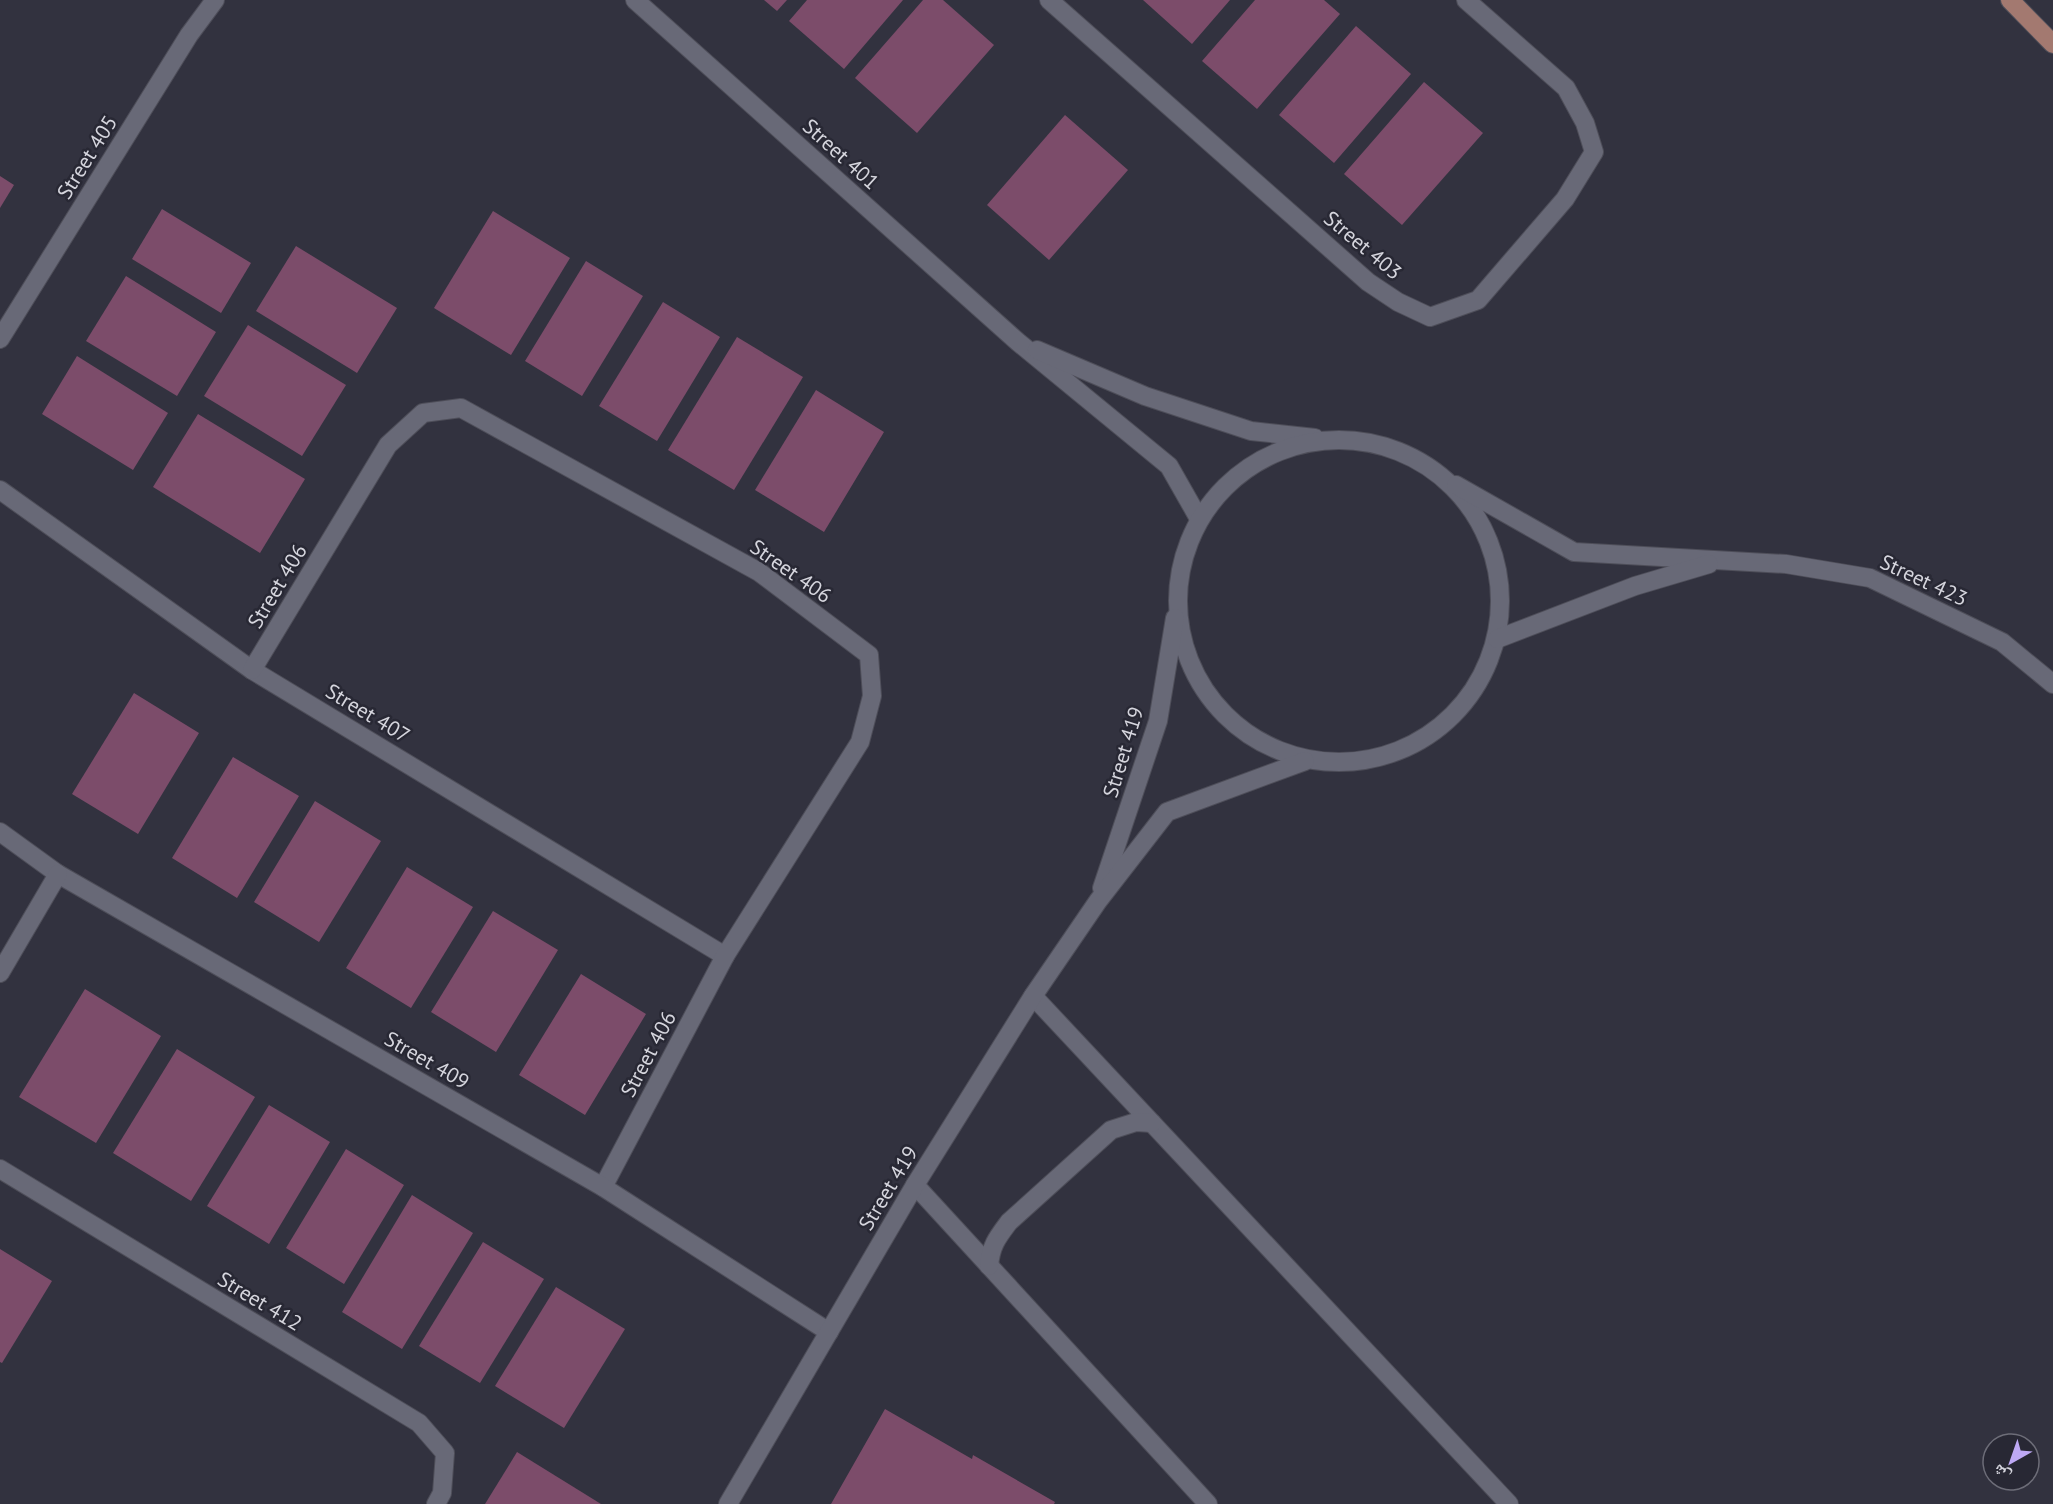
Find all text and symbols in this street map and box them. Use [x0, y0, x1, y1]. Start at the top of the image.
street label: Street 405 [51, 110, 123, 204]
street label: Street 401 [797, 113, 885, 195]
street label: Street 403 [1318, 205, 1408, 285]
street label: Street 406 [745, 533, 837, 609]
street label: Street 406 [241, 539, 313, 633]
street label: Street 423 [1876, 548, 1972, 612]
street label: Street 407 [321, 677, 415, 749]
street label: Street 419 [1096, 703, 1150, 801]
street label: Street 406 [614, 1006, 682, 1102]
street label: Street 409 [380, 1025, 474, 1095]
street label: Street 419 [852, 1141, 924, 1235]
street label: Street 412 [213, 1265, 307, 1337]
north arrow [1981, 1432, 2041, 1492]
text: ش [1988, 1460, 2014, 1487]

